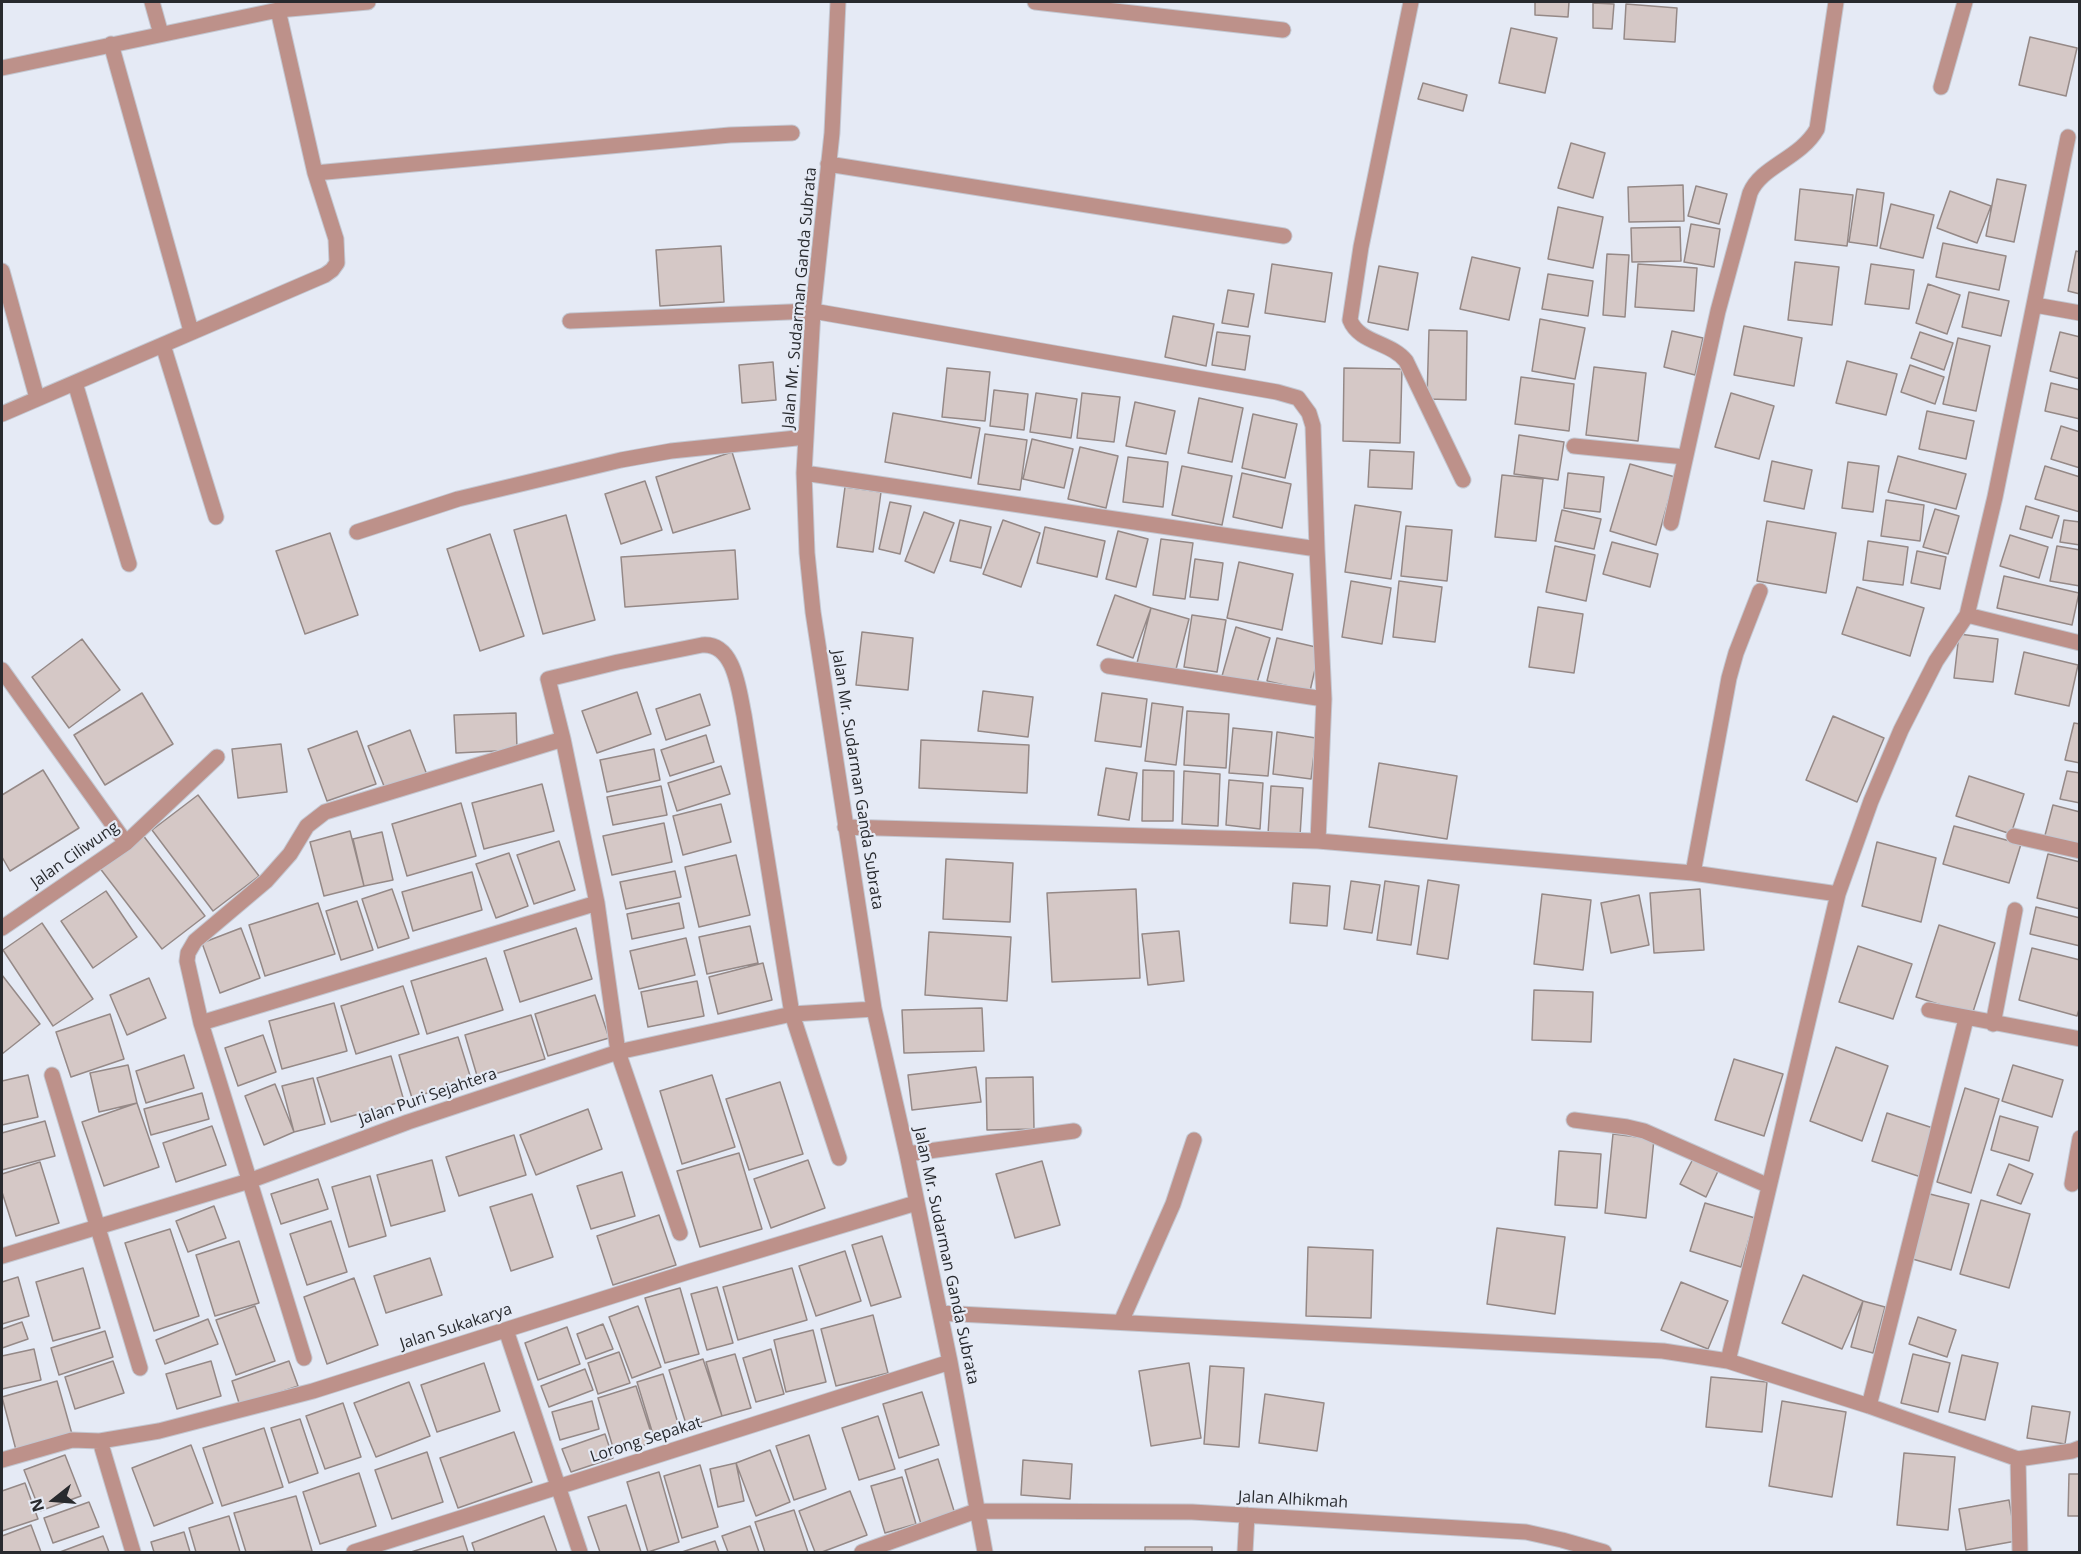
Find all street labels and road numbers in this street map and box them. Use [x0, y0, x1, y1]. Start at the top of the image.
street label: Jalan Mr. Sudarman Ganda Subrata [779, 166, 821, 430]
street label: Jalan Mr. Sudarman Ganda Subrata [827, 649, 887, 911]
street label: Jalan Ciliwung [27, 818, 123, 892]
street label: Jalan Puri Sejahtera [356, 1064, 500, 1130]
street label: Jalan Mr. Sudarman Ganda Subrata [909, 1126, 983, 1386]
street label: Jalan Sukakarya [398, 1300, 514, 1354]
street label: Lorong Sepakat [588, 1413, 704, 1467]
street label: Jalan Alhikmah [1238, 1488, 1348, 1512]

